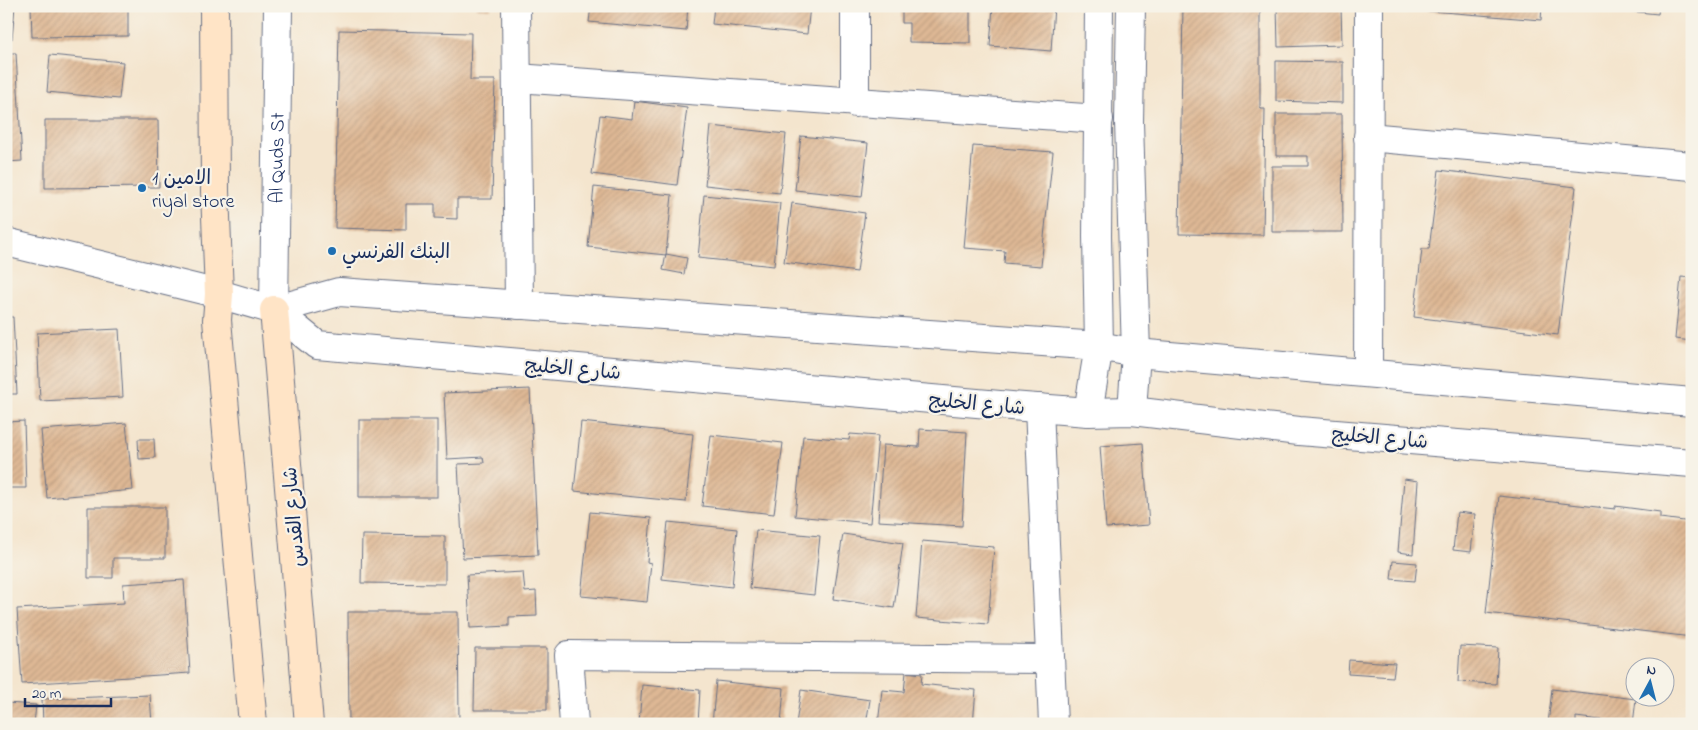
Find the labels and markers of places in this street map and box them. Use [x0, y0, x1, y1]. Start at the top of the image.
place label: الامين 1 riyal store [152, 165, 235, 217]
marker: الامين 1 riyal store [136, 182, 148, 194]
place label: البنك الفرنسي [342, 239, 450, 269]
marker: البنك الفرنسي [326, 245, 338, 257]

